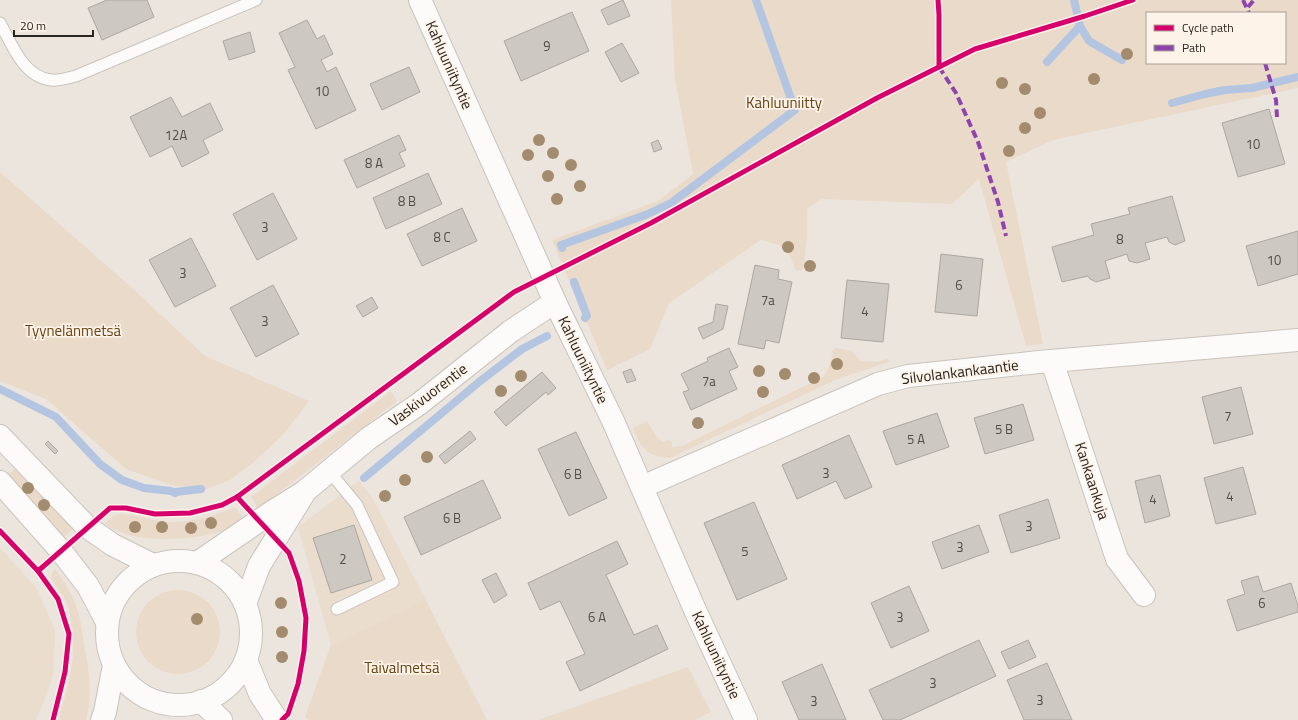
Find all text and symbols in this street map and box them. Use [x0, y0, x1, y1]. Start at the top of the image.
scale bar [14, 12, 93, 38]
legend [1146, 12, 1286, 64]
text: 20 m [20, 16, 46, 35]
street label: Kahluuniityntie [420, 17, 479, 113]
text: Cycle path [1182, 18, 1234, 37]
house number: 9 [543, 36, 551, 56]
text: Path [1182, 38, 1206, 57]
house number: 10 [315, 81, 329, 101]
park label: Kahluuniitty [746, 91, 822, 114]
house number: 12A [165, 125, 187, 145]
house number: 10 [1246, 134, 1260, 154]
house number: 8 A [365, 153, 383, 173]
house number: 8 B [398, 191, 416, 211]
house number: 3 [261, 217, 269, 237]
house number: 8 C [433, 227, 451, 247]
house number: 8 [1116, 229, 1124, 249]
house number: 10 [1267, 250, 1281, 270]
house number: 3 [179, 263, 187, 283]
house number: 6 [955, 275, 963, 295]
house number: 7a [761, 290, 775, 310]
house number: 4 [861, 301, 869, 321]
house number: 3 [261, 311, 269, 331]
street label: Kahluuniityntie [552, 312, 615, 407]
park label: Tyynelänmetsä [25, 319, 121, 342]
street label: Silvolankankaantie [900, 353, 1020, 390]
street label: Vaskivuorentie [384, 357, 472, 432]
house number: 7a [702, 371, 716, 391]
house number: 7 [1224, 406, 1232, 426]
house number: 5 B [995, 419, 1013, 439]
house number: 5 A [907, 429, 925, 449]
street label: Kankaankuja [1069, 439, 1116, 523]
house number: 3 [822, 463, 830, 483]
house number: 6 B [564, 464, 582, 484]
house number: 4 [1226, 486, 1234, 506]
house number: 4 [1149, 489, 1157, 509]
house number: 6 B [443, 508, 461, 528]
house number: 3 [1025, 516, 1033, 536]
house number: 3 [956, 537, 964, 557]
house number: 5 [741, 541, 749, 561]
house number: 2 [339, 549, 347, 569]
house number: 6 [1258, 593, 1266, 613]
house number: 6 A [588, 607, 606, 627]
street label: Kahluuniityntie [686, 607, 747, 703]
house number: 3 [896, 607, 904, 627]
park label: Taivalmetsä [364, 656, 440, 679]
house number: 3 [929, 673, 937, 693]
house number: 3 [1036, 690, 1044, 710]
house number: 3 [810, 691, 818, 711]

